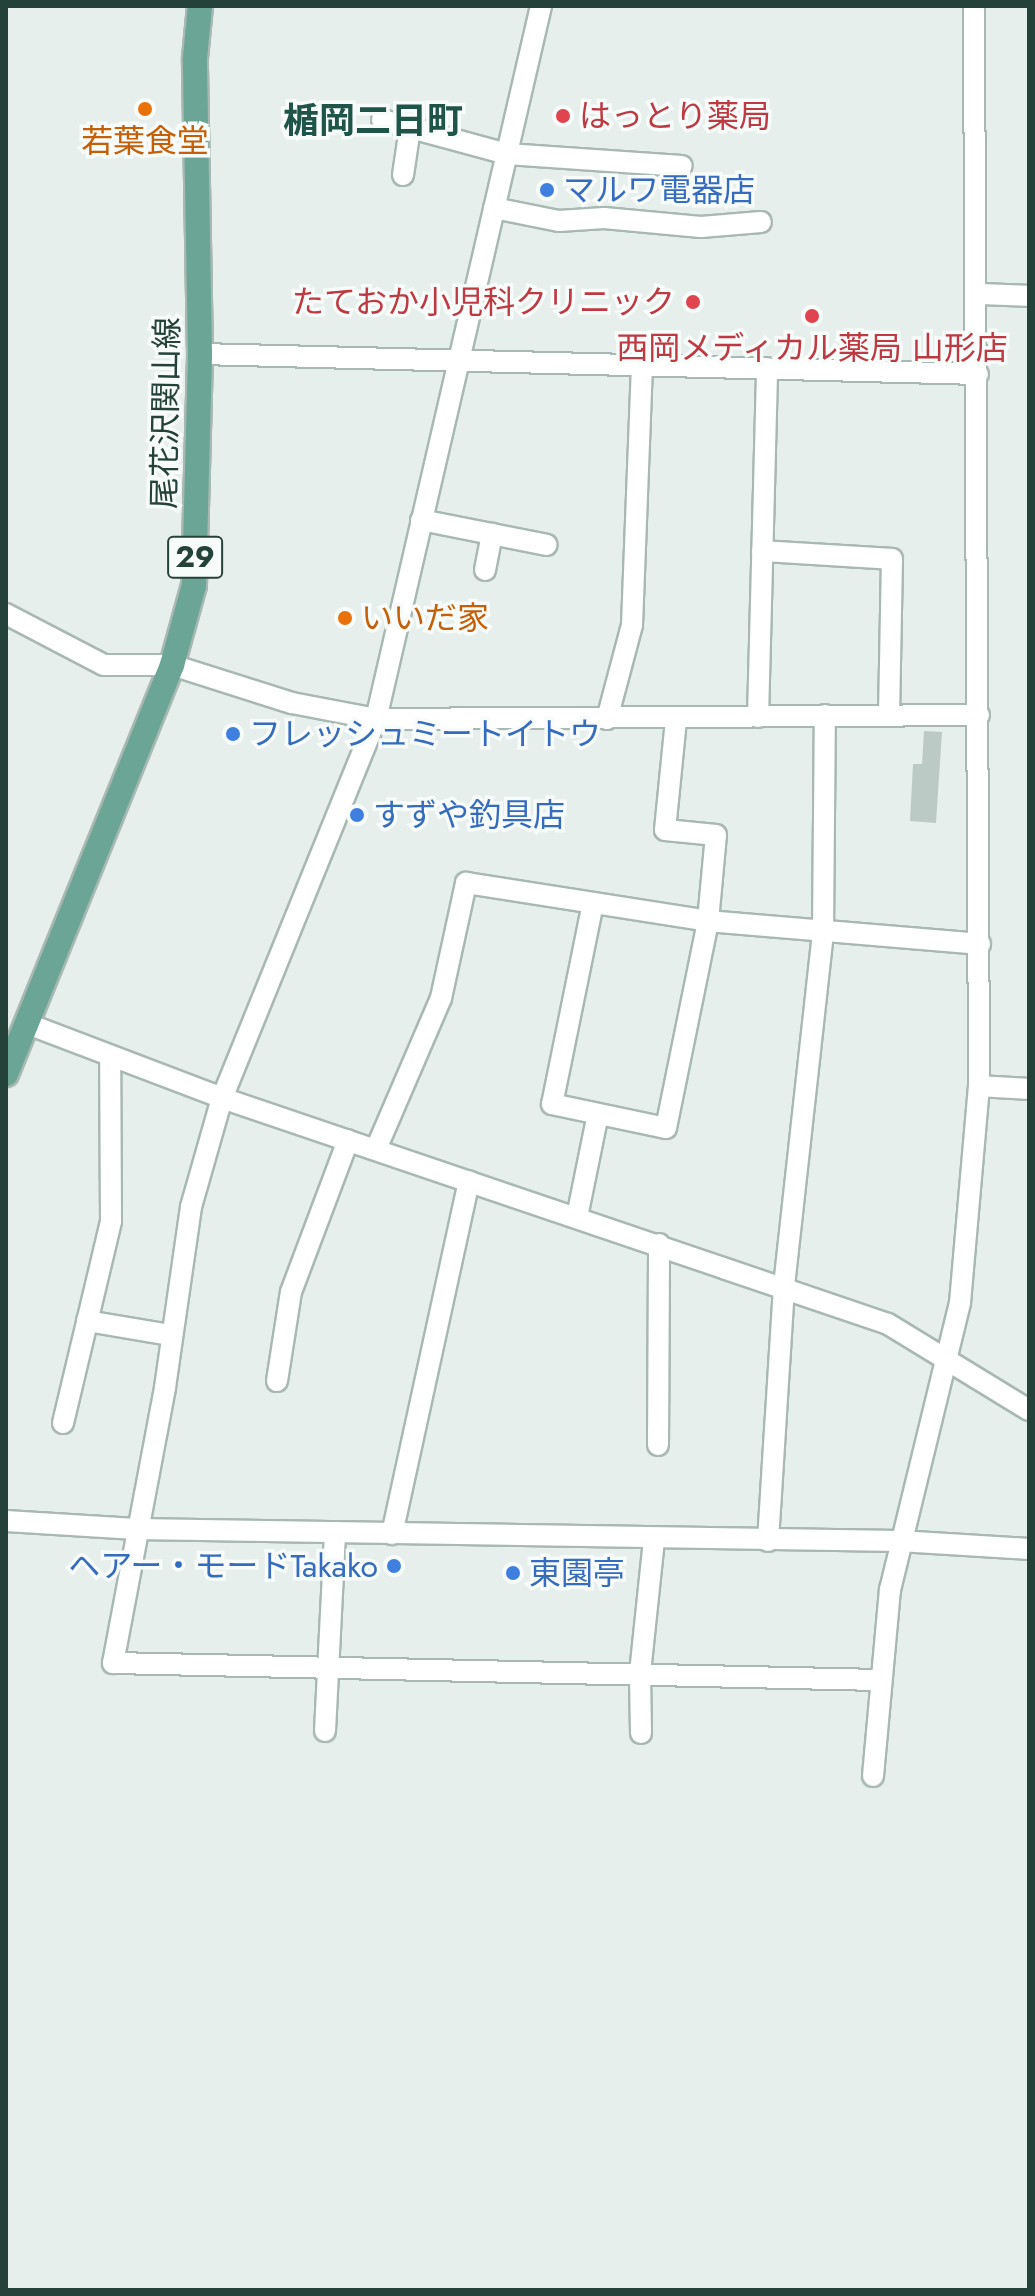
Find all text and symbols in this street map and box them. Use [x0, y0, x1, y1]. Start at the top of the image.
place label: はっとり薬局 [579, 97, 771, 135]
district label: 楯岡二日町 [283, 99, 463, 143]
marker: 若葉食堂 [136, 100, 154, 118]
marker: はっとり薬局 [554, 107, 572, 125]
place label: 若葉食堂 [81, 122, 209, 160]
place label: マルワ電器店 [563, 171, 755, 209]
marker: マルワ電器店 [538, 181, 556, 199]
place label: たておか小児科クリニック [291, 283, 675, 321]
marker: たておか小児科クリニック [682, 291, 704, 313]
marker: 西岡メディカル薬局 山形店 [803, 307, 821, 325]
street label: 尾花沢関山線 [145, 317, 187, 509]
place label: 西岡メディカル薬局 山形店 [615, 329, 1009, 367]
road number: 29 [167, 531, 223, 583]
place label: いいだ家 [361, 599, 489, 637]
marker: いいだ家 [336, 609, 354, 627]
place label: フレッシュミートイトウ [249, 715, 601, 753]
marker: フレッシュミートイトウ [224, 725, 242, 743]
place label: すずや釣具店 [373, 796, 565, 834]
marker: すずや釣具店 [348, 806, 366, 824]
place label: ヘアー・モードTakako [68, 1547, 378, 1585]
place label: 東園亭 [529, 1554, 625, 1592]
marker: ヘアー・モードTakako [385, 1557, 403, 1575]
marker: 東園亭 [504, 1564, 522, 1582]

